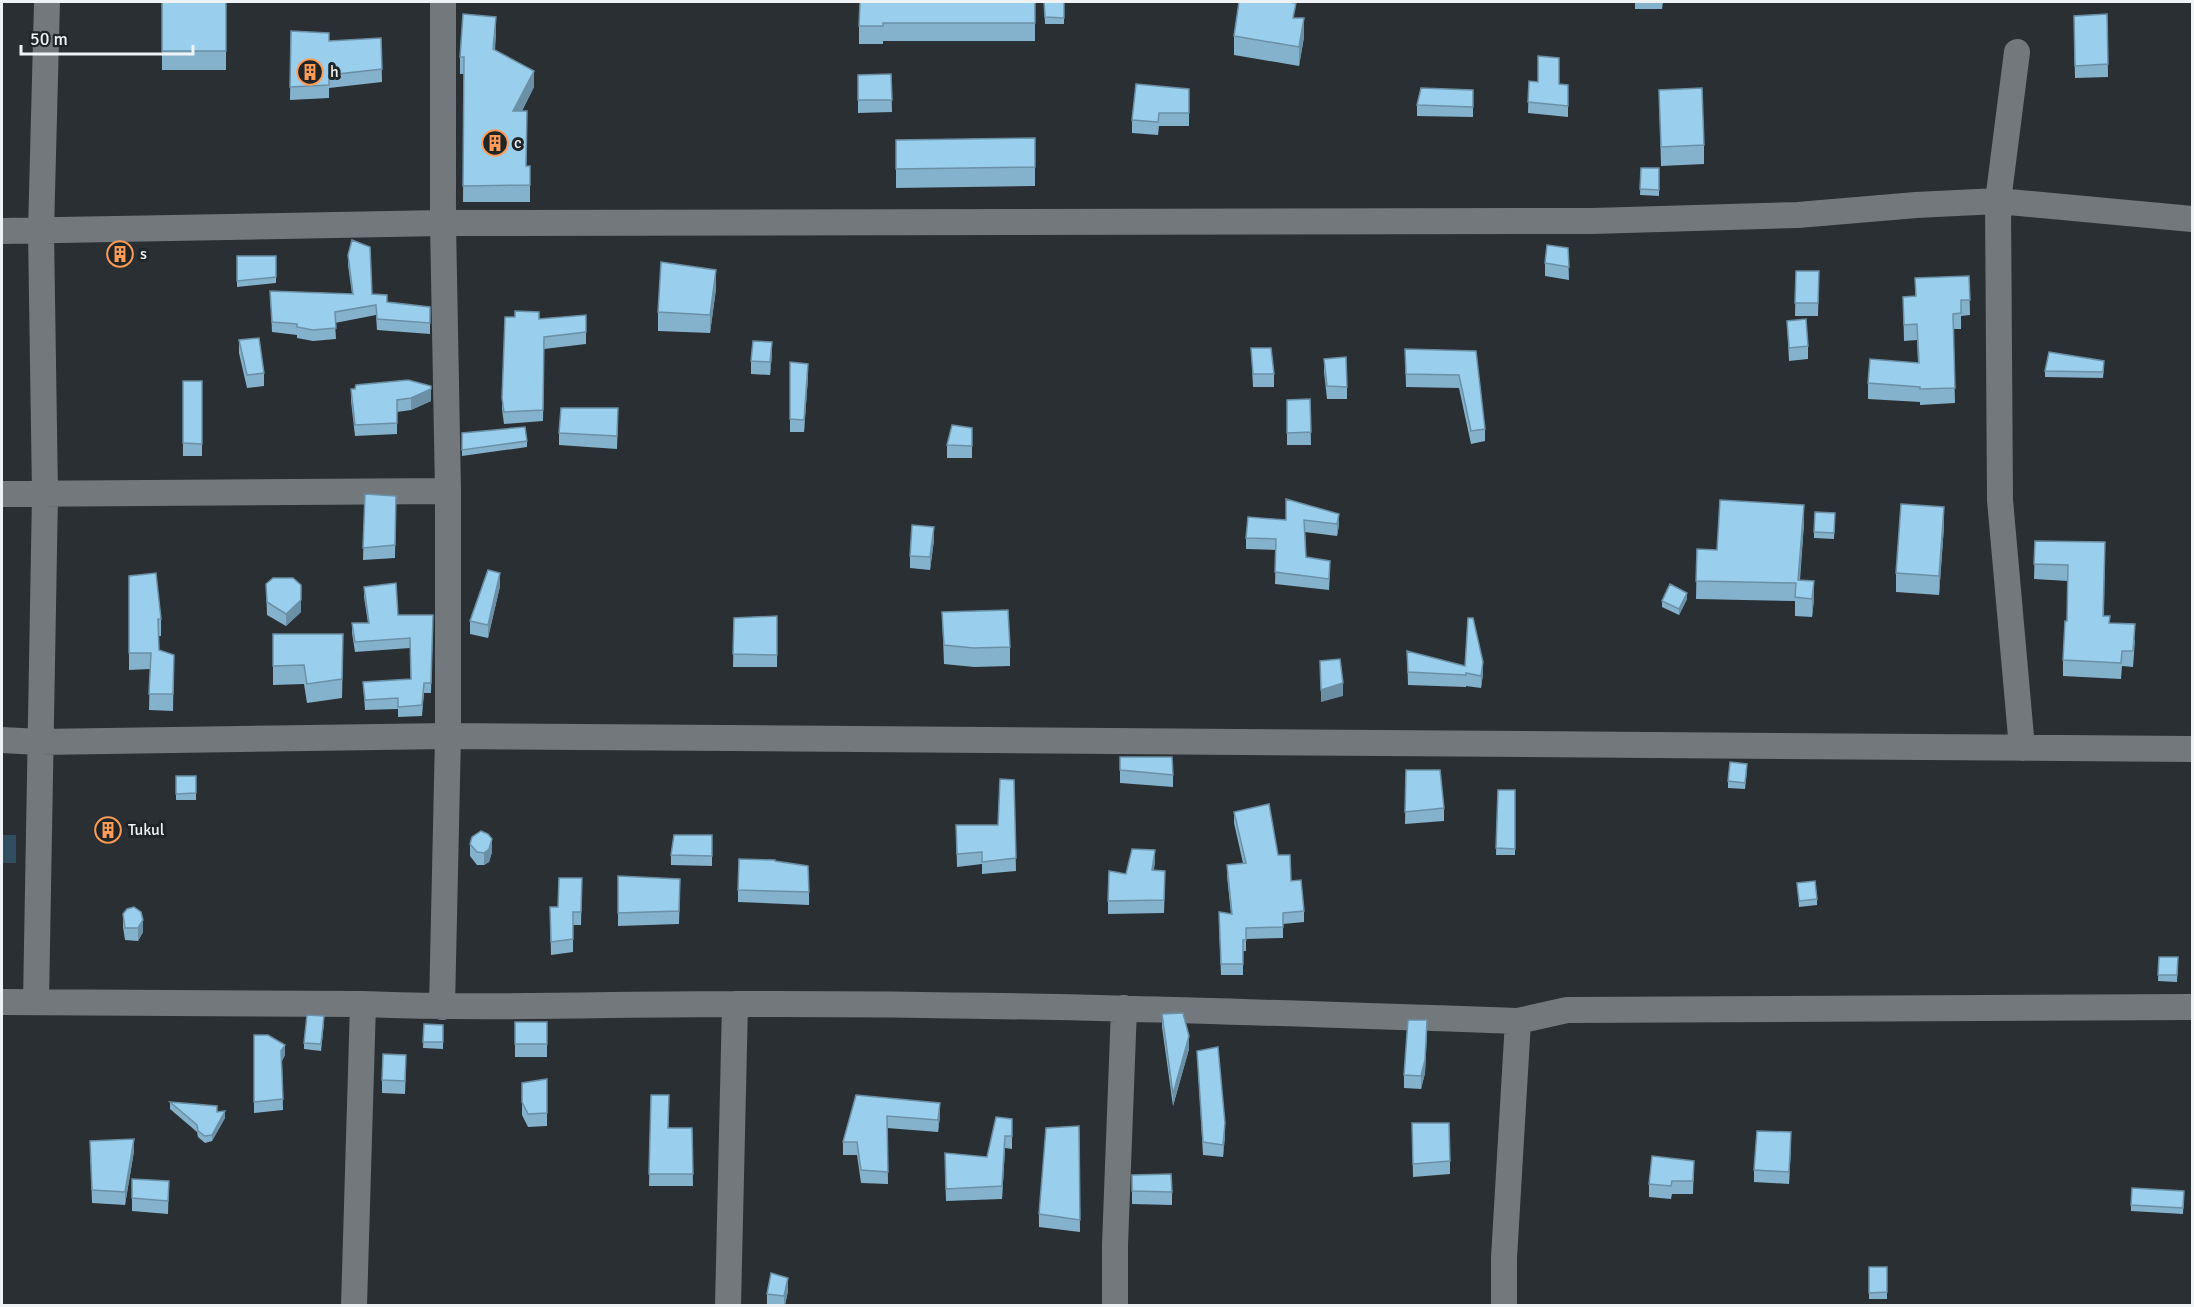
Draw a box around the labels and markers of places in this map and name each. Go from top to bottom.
building icon: h [295,57,325,87]
place label: h [330,62,339,82]
building icon: c [480,128,510,158]
place label: c [514,133,522,153]
building icon: s [105,239,135,269]
place label: s [140,244,147,264]
building icon: Tukul [93,815,123,845]
place label: Tukul [128,820,165,840]

